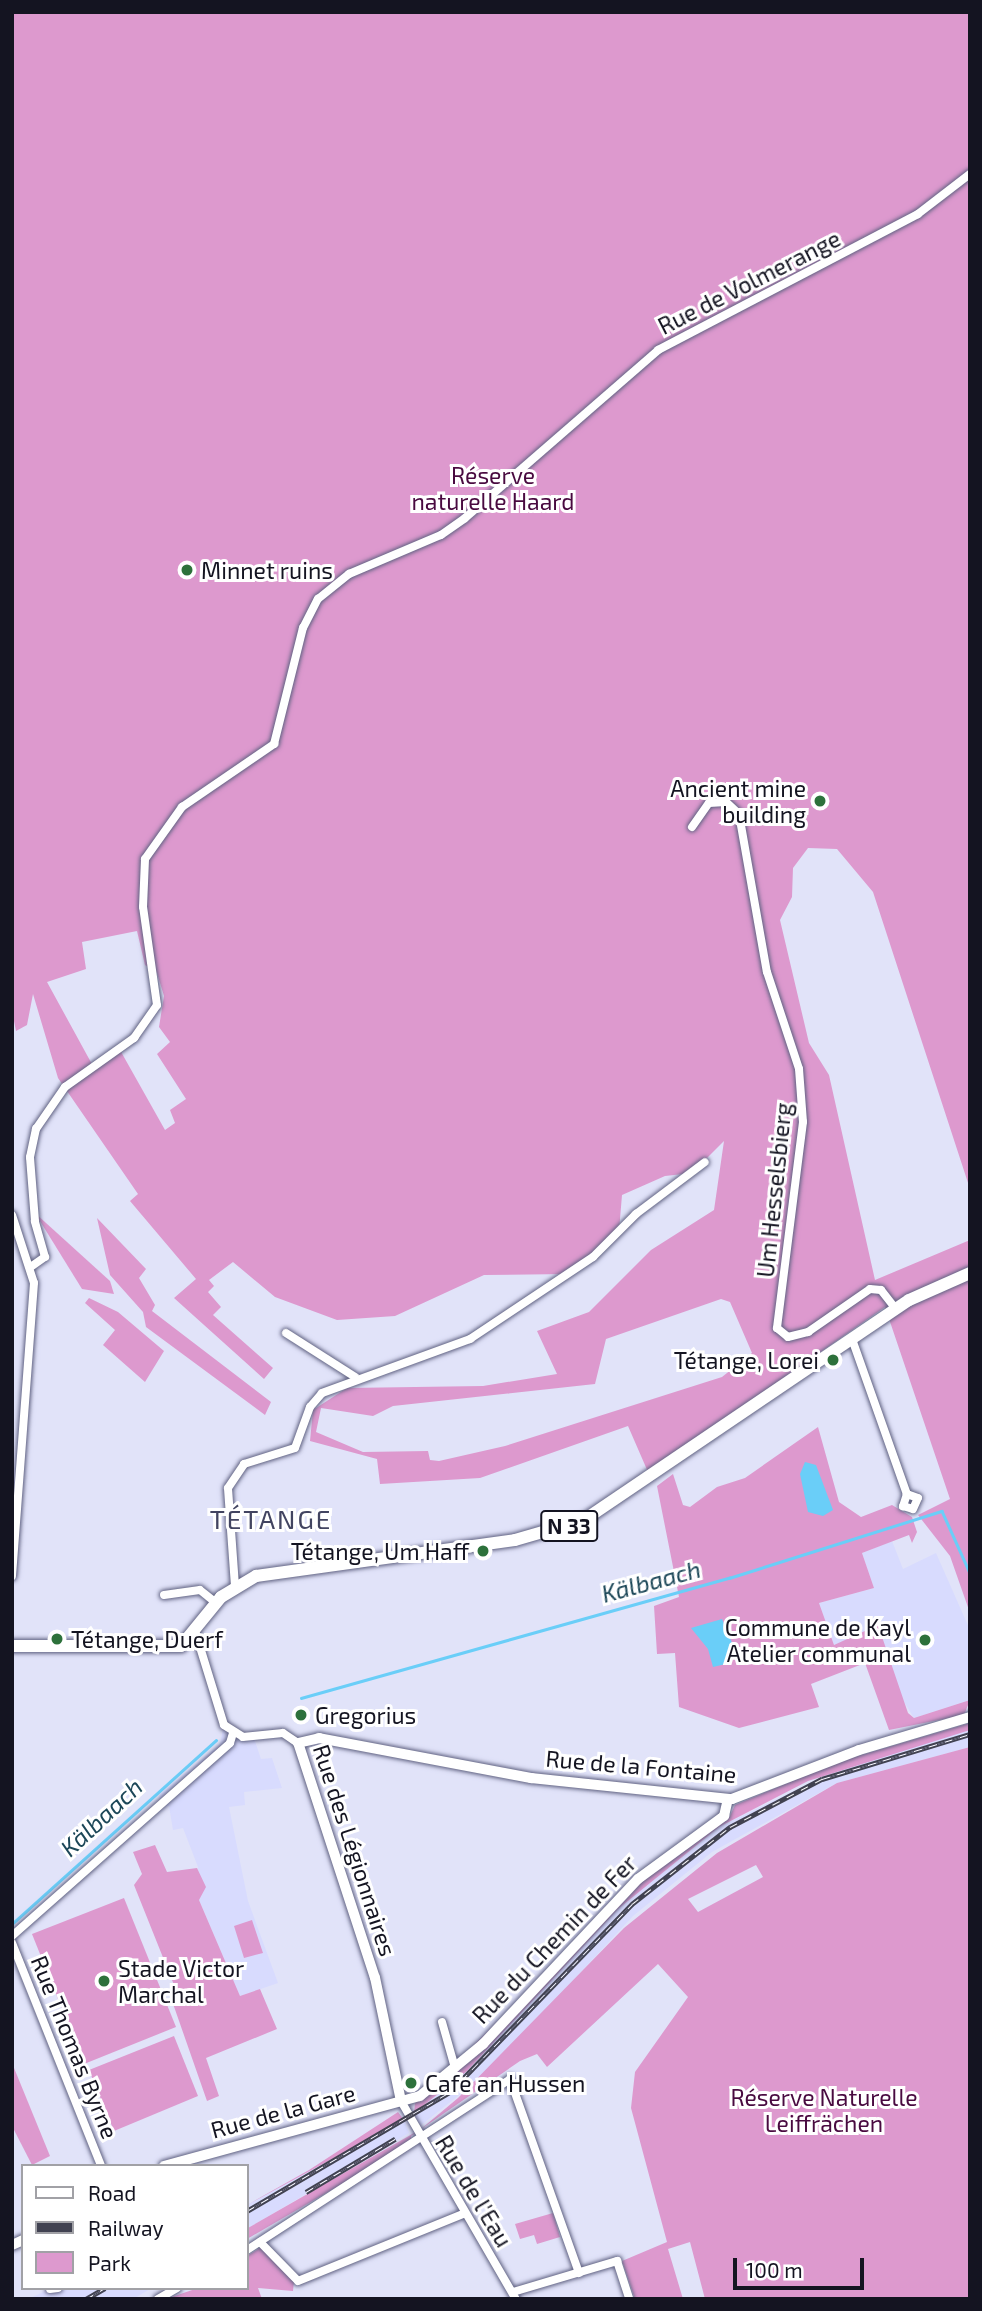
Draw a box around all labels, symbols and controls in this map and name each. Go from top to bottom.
street label: Rue de Volmerange [653,224,845,340]
park label: Réserve naturelle Haard [411,461,575,515]
place label: Minnet ruins [201,556,333,584]
marker: Minnet ruins [179,562,195,578]
place label: Ancient mine building [670,774,806,828]
marker: Ancient mine building [812,793,828,809]
street label: Um Hesselsbierg [751,1101,797,1279]
place label: Tétange, Lorei [674,1346,819,1374]
marker: Tétange, Lorei [825,1352,841,1368]
district label: TÉTANGE [211,1503,331,1535]
road number: N 33 [539,1508,599,1544]
place label: Tétange, Um Haff [291,1537,469,1565]
marker: Tétange, Um Haff [475,1543,491,1559]
water label: Kälbaach [598,1554,704,1608]
place label: Commune de Kayl Atelier communal [725,1613,911,1667]
place label: Tétange, Duerf [71,1625,223,1653]
marker: Tétange, Duerf [49,1631,65,1647]
marker: Commune de Kayl Atelier communal [917,1632,933,1648]
place label: Gregorius [315,1701,416,1729]
marker: Gregorius [293,1707,309,1723]
street label: Rue des Légionnaires [308,1741,402,1959]
street label: Rue de la Fontaine [545,1744,737,1788]
water label: Kälbaach [54,1772,148,1862]
street label: Rue du Chemin de Fer [466,1849,642,2029]
street label: Rue Thomas Byrne [26,1951,124,2143]
place label: Stade Victor Marchal [118,1954,245,2008]
marker: Stade Victor Marchal [96,1973,112,1989]
place label: Cafe an Hussen [425,2069,585,2097]
marker: Cafe an Hussen [403,2075,419,2091]
street label: Rue de la Gare [208,2078,358,2144]
park label: Réserve Naturelle Leiffrächen [730,2083,918,2137]
street label: Rue de l'Eau [430,2130,518,2252]
legend [21,2164,248,2290]
text: Road [88,2180,136,2205]
text: Railway [88,2215,164,2240]
scale bar [737,2244,868,2288]
text: Park [88,2250,131,2275]
text: 100 m [746,2257,803,2282]

